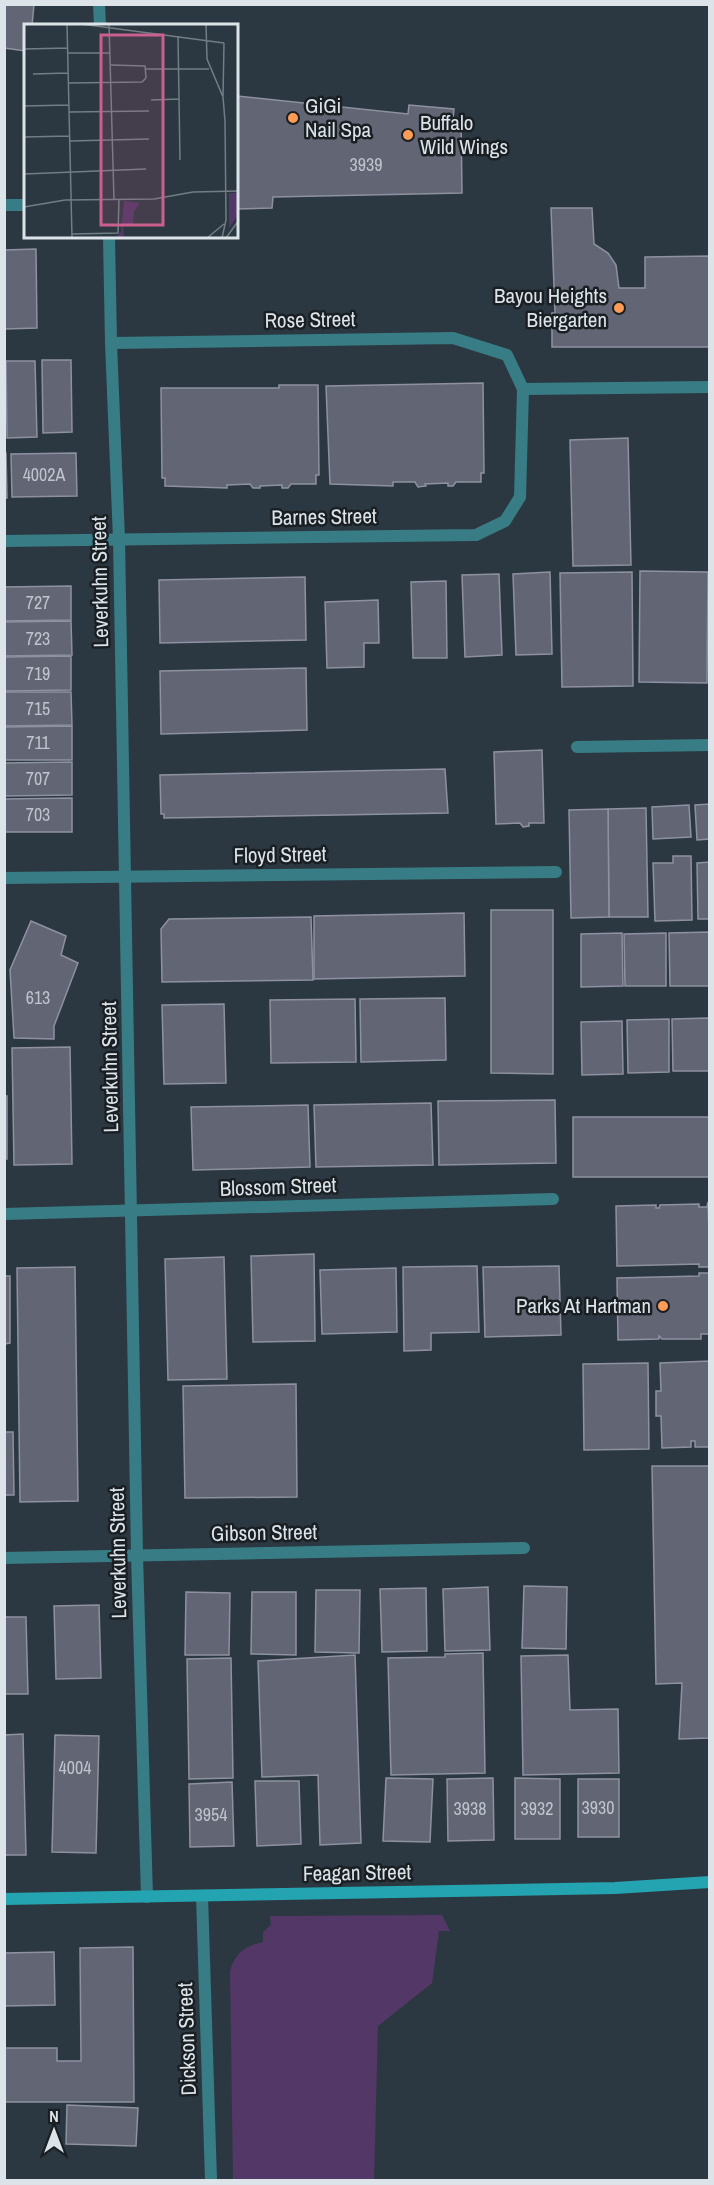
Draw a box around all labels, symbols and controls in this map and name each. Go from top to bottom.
inset map [24,24,238,238]
place label: GiGi Nail Spa [305,91,371,144]
place label: Buffalo Wild Wings [420,108,508,161]
marker: GiGi Nail Spa [286,111,300,125]
marker: Buffalo Wild Wings [401,128,415,142]
house number: 3939 [350,152,382,177]
place label: Bayou Heights Biergarten [494,281,607,334]
marker: Bayou Heights Biergarten [612,301,626,315]
street label: Rose Street [264,304,356,335]
house number: 4002A [23,462,65,487]
street label: Barnes Street [271,501,377,532]
street label: Leverkuhn Street [84,516,115,648]
house number: 727 [26,590,50,615]
house number: 723 [26,626,50,651]
house number: 719 [26,661,50,686]
house number: 715 [26,696,50,721]
house number: 711 [26,730,51,755]
house number: 707 [26,766,50,791]
house number: 703 [26,802,50,827]
street label: Floyd Street [233,839,327,870]
house number: 613 [26,985,50,1010]
street label: Leverkuhn Street [94,1001,125,1133]
street label: Blossom Street [219,1170,337,1203]
place label: Parks At Hartman [516,1291,651,1320]
marker: Parks At Hartman [656,1299,670,1313]
street label: Leverkuhn Street [102,1487,133,1619]
street label: Gibson Street [211,1517,318,1548]
house number: 4004 [59,1755,91,1780]
house number: 3930 [582,1795,614,1820]
house number: 3938 [454,1796,486,1821]
house number: 3932 [521,1796,553,1821]
house number: 3954 [195,1802,227,1827]
street label: Feagan Street [303,1857,412,1888]
street label: Dickson Street [170,1982,203,2096]
north arrow [24,2101,84,2161]
text: N [49,2105,59,2127]

